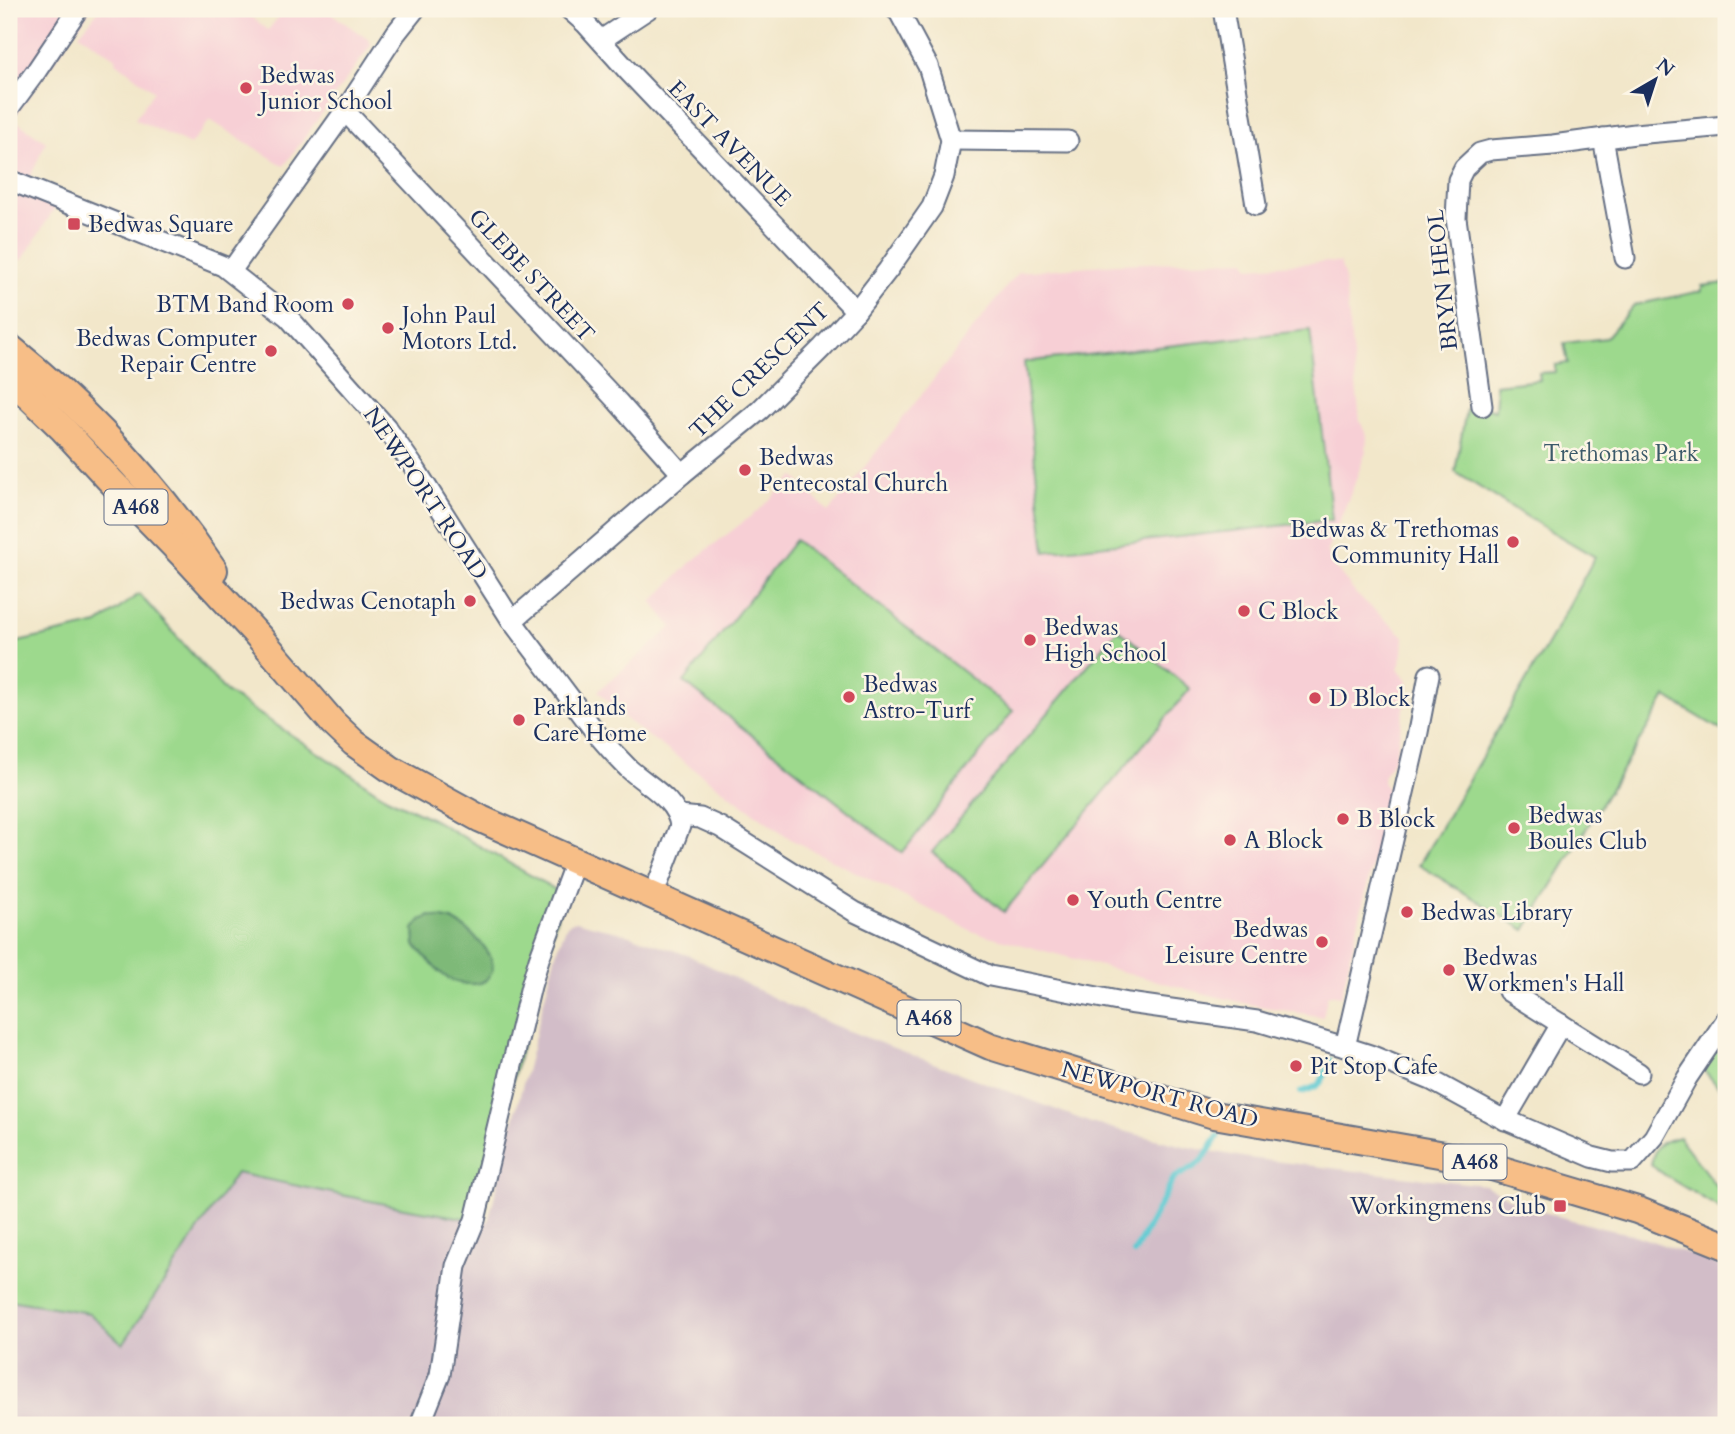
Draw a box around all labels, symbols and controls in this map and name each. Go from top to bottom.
north arrow [1620,46,1690,116]
text: N [1650,52,1680,83]
place label: Bedwas Junior School [257,60,392,117]
street label: EAST AVENUE [661,73,798,214]
marker: Bedwas Junior School [238,80,254,96]
street label: GLEBE STREET [462,202,602,349]
street label: BRYN HEOL [1420,208,1465,352]
place label: Bedwas Square [88,209,234,240]
marker: Bedwas Square [66,216,82,232]
place label: BTM Band Room [156,289,335,320]
street label: THE CRESCENT [682,295,836,445]
marker: BTM Band Room [340,296,356,312]
place label: John Paul Motors Ltd. [399,300,517,357]
marker: John Paul Motors Ltd. [380,320,396,336]
place label: Bedwas Computer Repair Centre [76,323,258,380]
marker: Bedwas Computer Repair Centre [263,343,279,359]
street label: NEWPORT ROAD [356,401,495,586]
park label: Trethomas Park [1543,438,1699,469]
place label: Bedwas Pentecostal Church [759,442,948,499]
marker: Bedwas Pentecostal Church [737,462,753,478]
road number: A468 [104,490,168,524]
place label: Bedwas & Trethomas Community Hall [1290,514,1499,571]
marker: Bedwas & Trethomas Community Hall [1505,534,1521,550]
place label: Bedwas Cenotaph [280,586,456,617]
marker: Bedwas Cenotaph [462,593,478,609]
place label: C Block [1258,596,1339,627]
marker: C Block [1236,603,1252,619]
place label: Bedwas High School [1044,612,1167,669]
marker: Bedwas High School [1022,632,1038,648]
place label: Bedwas Astro-Turf [863,669,974,726]
place label: D Block [1329,683,1411,714]
marker: Bedwas Astro-Turf [841,689,857,705]
marker: D Block [1307,690,1323,706]
place label: Parklands Care Home [533,692,647,749]
marker: Parklands Care Home [511,712,527,728]
place label: Bedwas Boules Club [1528,800,1647,857]
place label: B Block [1357,804,1436,835]
marker: B Block [1335,811,1351,827]
marker: Bedwas Boules Club [1506,820,1522,836]
place label: A Block [1244,825,1324,856]
marker: A Block [1222,832,1238,848]
place label: Youth Centre [1087,885,1222,916]
marker: Youth Centre [1065,892,1081,908]
place label: Bedwas Library [1421,897,1573,928]
marker: Bedwas Library [1399,904,1415,920]
place label: Bedwas Leisure Centre [1165,914,1308,971]
marker: Bedwas Leisure Centre [1314,934,1330,950]
place label: Bedwas Workmen's Hall [1462,942,1625,999]
marker: Bedwas Workmen's Hall [1441,962,1457,978]
road number: A468 [898,1000,960,1036]
place label: Pit Stop Cafe [1310,1051,1438,1082]
street label: NEWPORT ROAD [1058,1053,1262,1136]
marker: Pit Stop Cafe [1288,1058,1304,1074]
road number: A468 [1444,1144,1506,1180]
place label: Workingmens Club [1349,1191,1546,1222]
marker: Workingmens Club [1552,1198,1568,1214]

